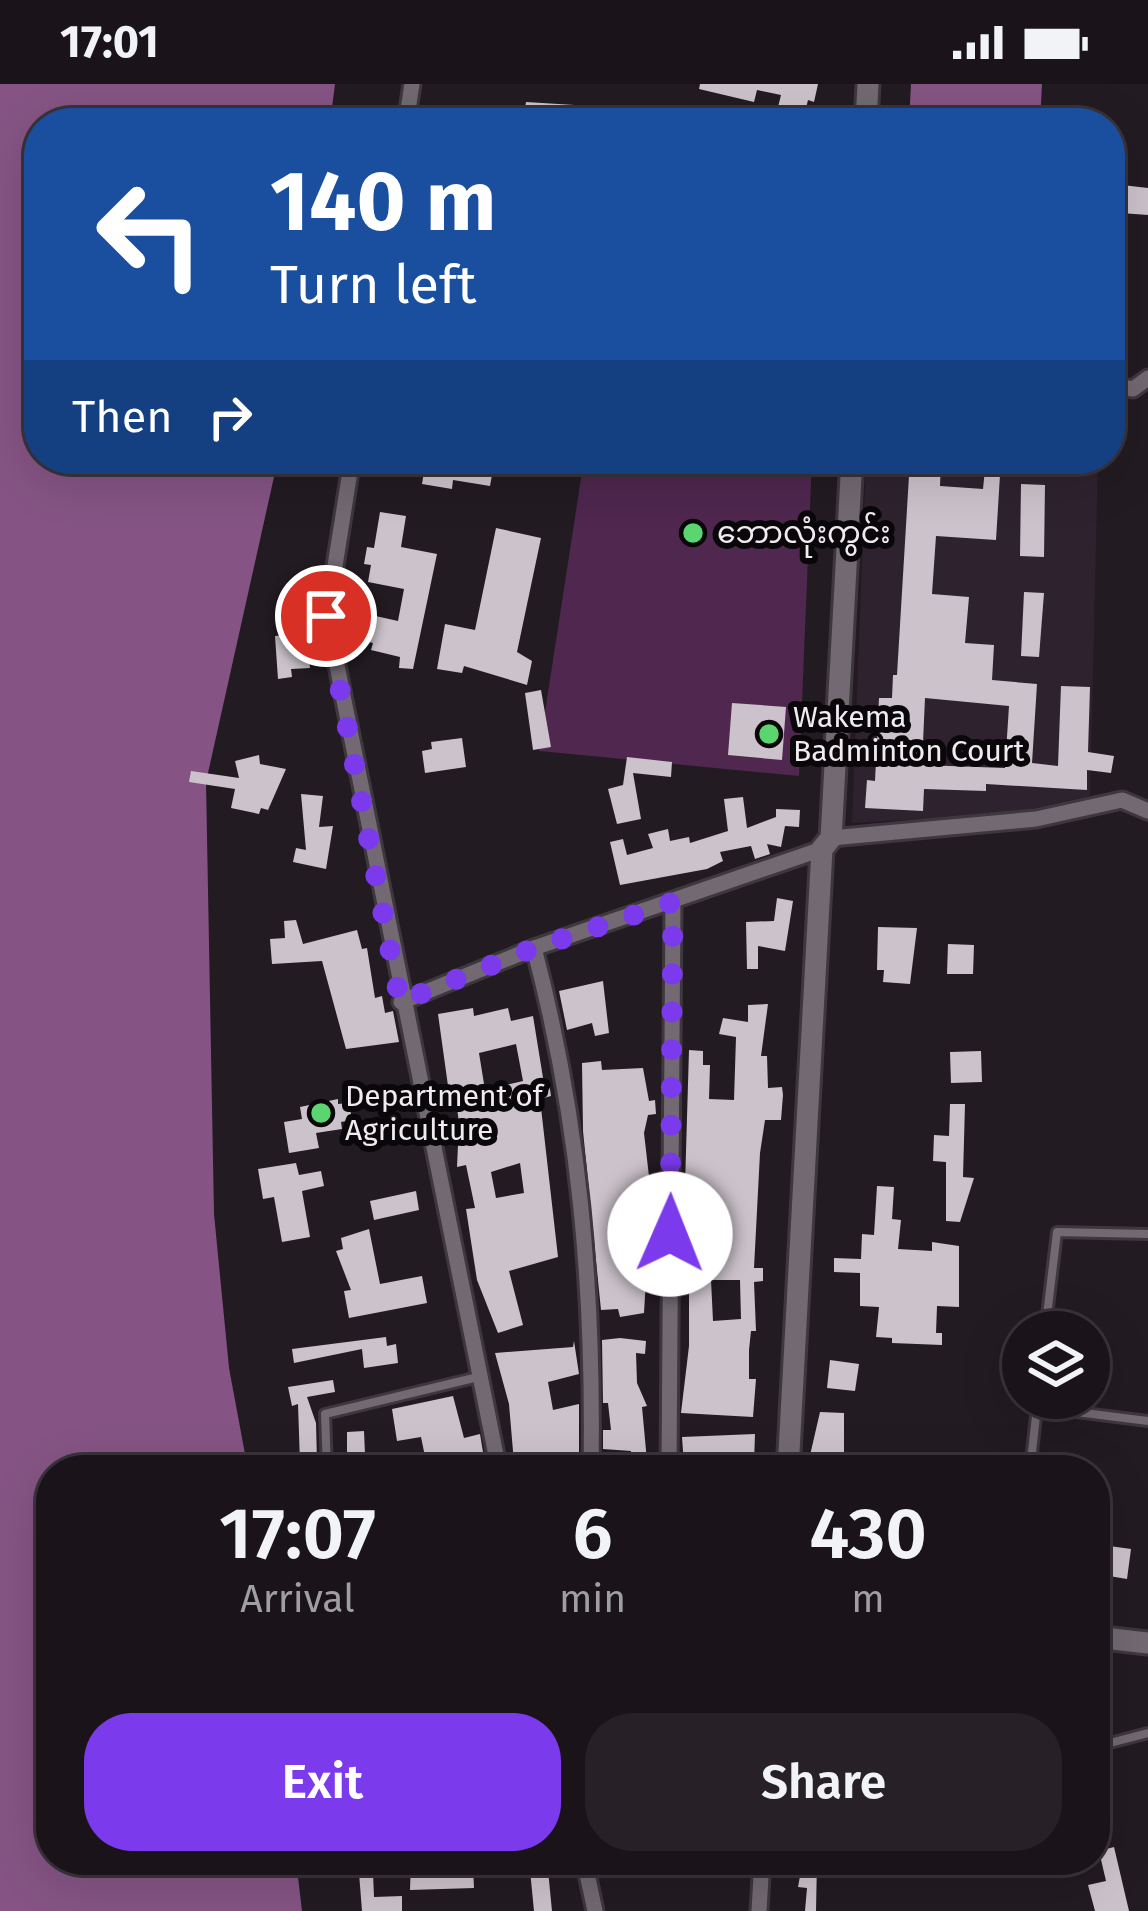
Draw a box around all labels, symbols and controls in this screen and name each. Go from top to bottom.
text: 17:01 [60,15,159,69]
text: 140 m [270,151,496,252]
icon: left [72,156,228,312]
text: Turn left [270,253,477,317]
icon: right [197,384,263,450]
text: Then [72,390,173,444]
place label: ဘောလုံးကွင်း [717,511,891,558]
marker: ဘောလုံးကွင်း [680,520,706,546]
pin [275,565,377,667]
icon: arrive [293,583,359,649]
place label: Wakema Badminton Court [793,699,1024,769]
marker: Wakema Badminton Court [756,721,782,747]
place label: Department of Agriculture [345,1078,545,1148]
marker: Department of Agriculture [308,1100,334,1126]
position arrow [607,1171,733,1297]
map controls [1002,1311,1110,1419]
button: layers [1002,1311,1110,1419]
text: 17:07 [219,1491,376,1577]
text: 6 [573,1491,613,1577]
text: 430 [809,1491,927,1577]
text: Arrival [240,1576,355,1622]
text: min [559,1576,626,1622]
text: m [851,1576,885,1622]
button: Exit [84,1713,561,1851]
button: Share [585,1713,1062,1851]

